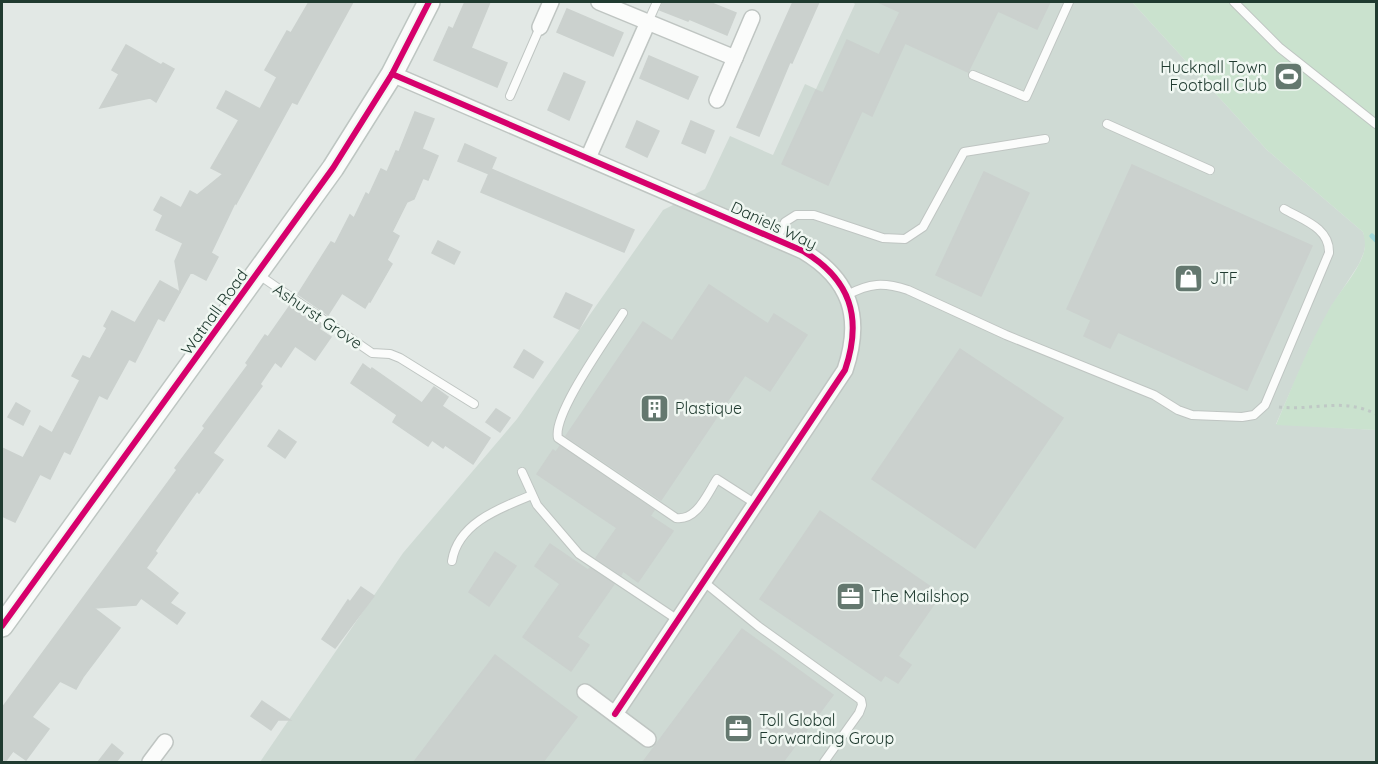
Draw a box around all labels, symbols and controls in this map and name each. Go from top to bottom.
place label: Hucknall Town Football Club [1160,57,1267,95]
sports icon: Hucknall Town Football Club [1272,60,1304,92]
street label: Daniels Way [728,196,820,254]
shop icon: JTF [1173,262,1205,294]
street label: Watnall Road [176,265,252,359]
place label: JTF [1210,268,1238,288]
street label: Ashurst Grove [270,279,366,353]
building icon: Plastique [638,392,670,424]
place label: Plastique [675,398,742,418]
office icon: The Mailshop [834,580,866,612]
place label: The Mailshop [871,586,969,606]
place label: Toll Global Forwarding Group [759,710,894,748]
office icon: Toll Global Forwarding Group [722,713,754,745]

